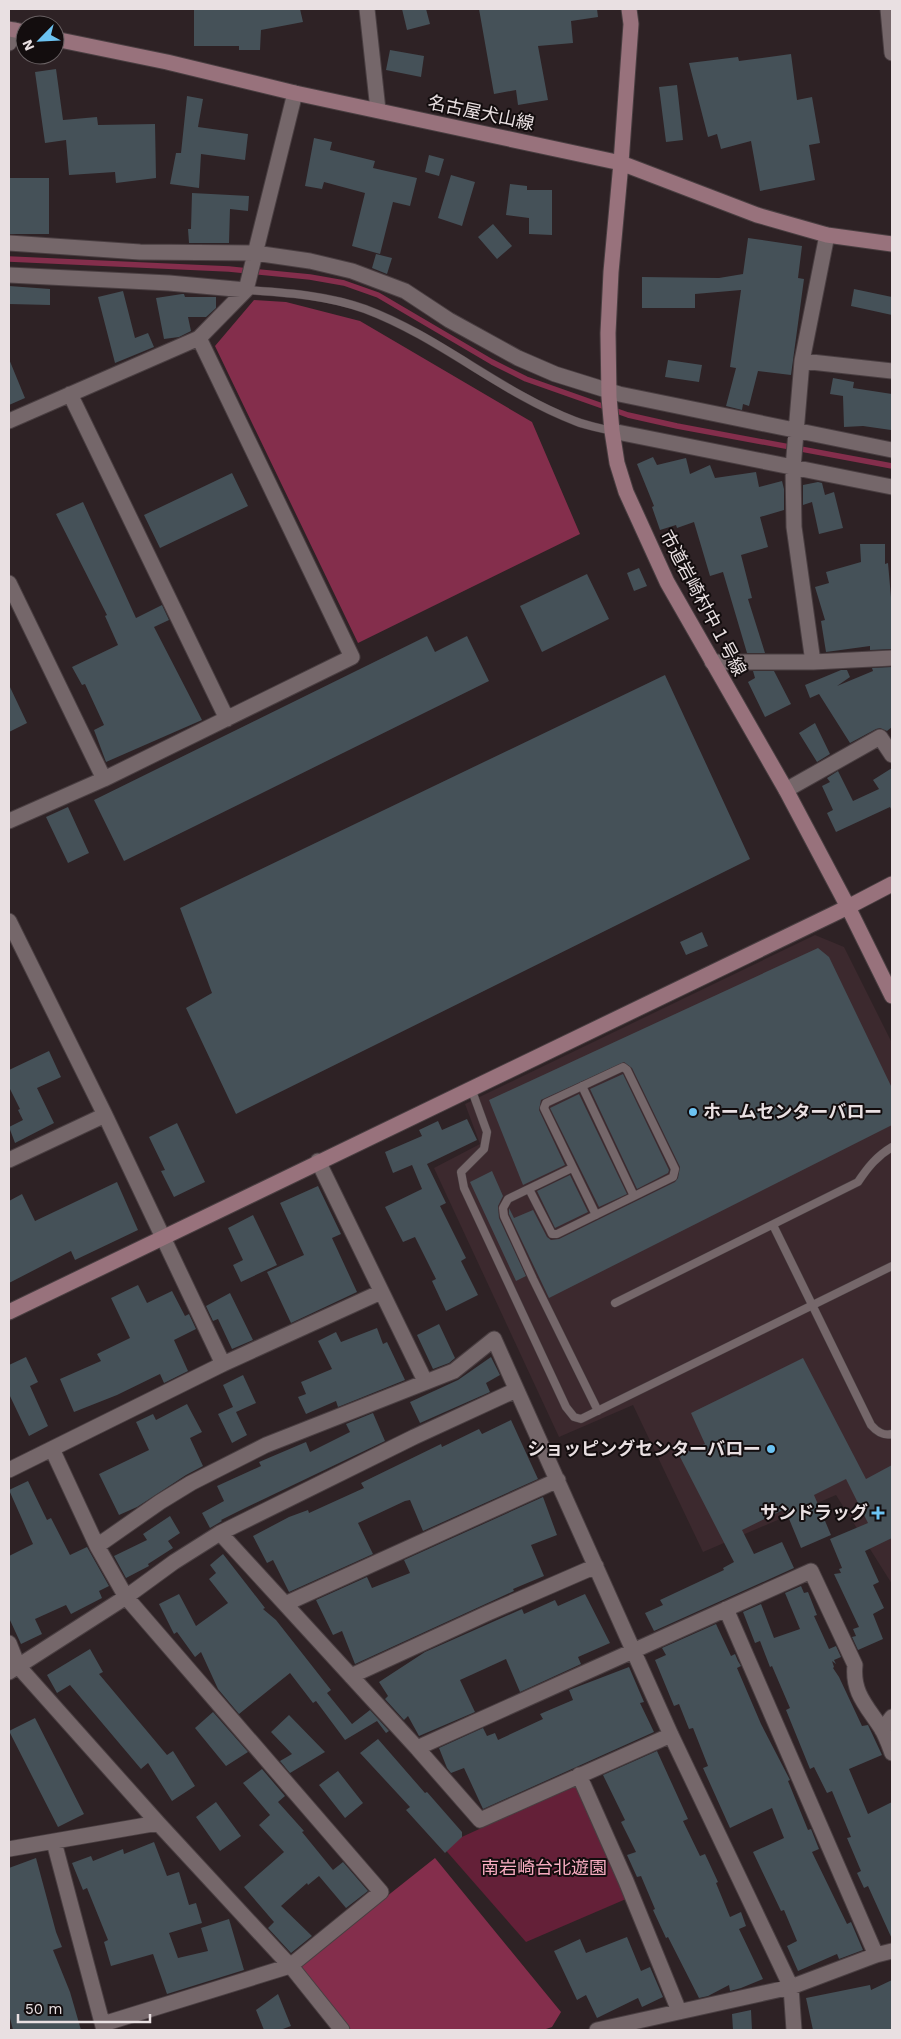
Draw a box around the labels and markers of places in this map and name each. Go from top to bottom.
place label: ホームセンターバロー [703,1101,882,1122]
marker: ホームセンターバロー [687,1106,699,1118]
place label: ショッピングセンターバロー [527,1438,761,1459]
marker: ショッピングセンターバロー [765,1443,777,1455]
place label: サンドラッグ [760,1502,868,1523]
marker: サンドラッグ [872,1507,884,1519]

